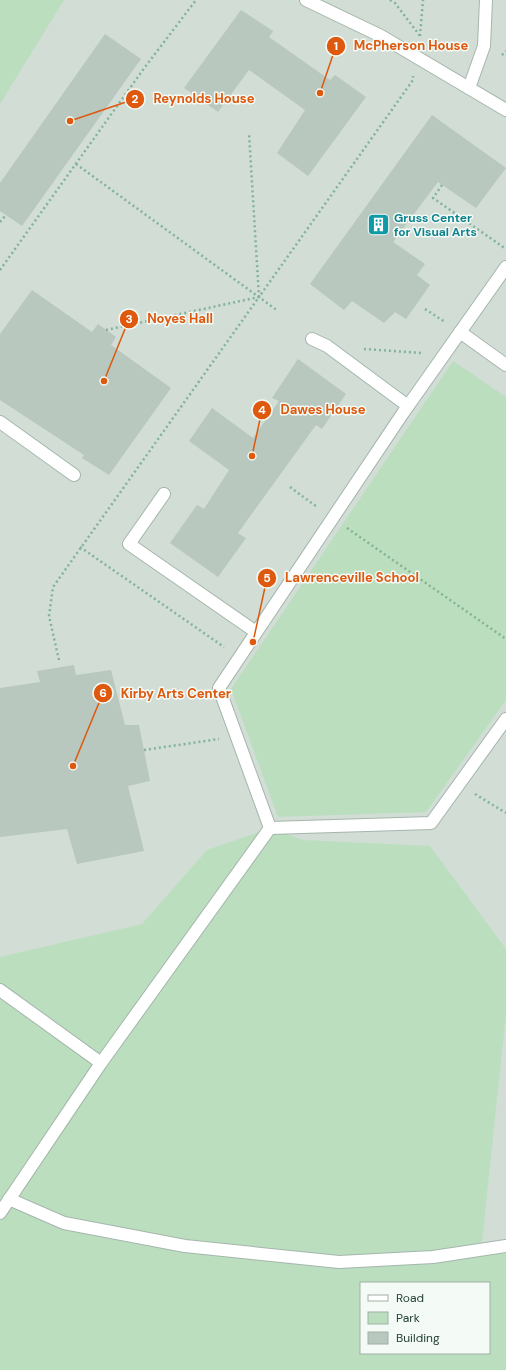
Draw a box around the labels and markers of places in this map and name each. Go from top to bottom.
callout: McPherson House [326,33,476,58]
callout: Reynolds House [125,86,262,111]
place label: Gruss Center for Visual Arts [394,210,477,240]
building icon: Gruss Center for Visual Arts [366,212,392,238]
callout: Noyes Hall [119,306,221,331]
callout: Dawes House [252,397,373,422]
callout: Lawrenceville School [257,565,427,590]
callout: Kirby Arts Center [93,681,239,706]

